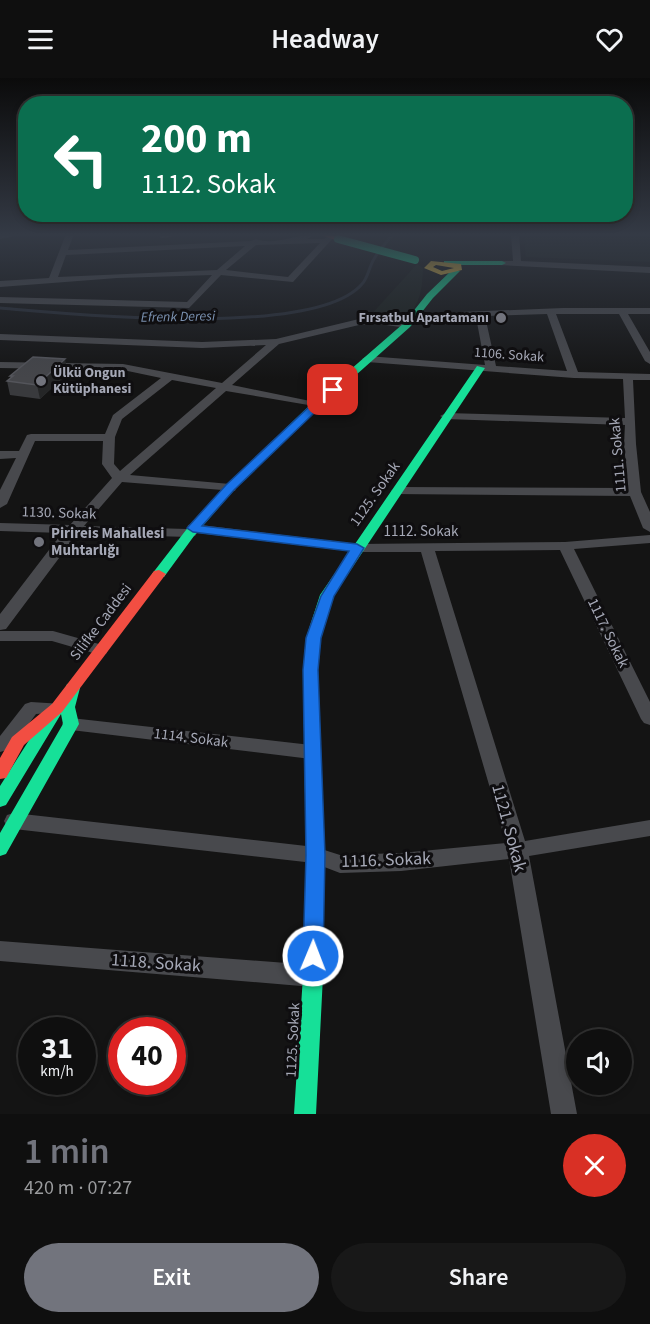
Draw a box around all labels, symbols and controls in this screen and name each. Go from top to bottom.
text: Headway [271,20,379,59]
icon: menu [24,23,57,56]
icon: heart [593,23,626,56]
text: 200 m [141,109,252,169]
icon: left [42,120,120,198]
text: 1112. Sokak [141,165,276,204]
water label: Efrenk Deresi [141,306,216,328]
place label: Fırsatbul Apartamanı [359,308,489,328]
marker: Fırsatbul Apartamanı [494,311,508,325]
street label: 1106. Sokak [473,343,545,367]
place label: Ülkü Ongun Kütüphanesi [53,363,132,399]
pin [307,364,358,415]
icon: arrive [316,373,349,406]
marker: Ülkü Ongun Kütüphanesi [34,374,48,388]
street label: 1111. Sokak [604,416,632,493]
street label: 1125. Sokak [345,457,405,531]
street label: 1130. Sokak [21,501,97,525]
street label: 1112. Sokak [384,521,459,542]
place label: Pirireis Mahallesi Muhtarlığı [51,523,165,561]
marker: Pirireis Mahallesi Muhtarlığı [32,535,46,549]
street label: Silifke Caddesi [65,579,137,665]
street label: 1117. Sokak [582,595,634,672]
street label: 1114. Sokak [153,723,230,753]
street label: 1121. Sokak [485,781,533,875]
street label: 1116. Sokak [341,846,431,874]
position arrow [281,924,345,988]
street label: 1118. Sokak [110,947,202,979]
street label: 1125. Sokak [281,1001,305,1078]
speed limit sign: 40 [108,1017,186,1095]
text: 31 [41,1027,73,1070]
map controls [566,1029,632,1095]
button: sound [566,1029,632,1095]
text: km/h [40,1061,74,1082]
text: 1 min [24,1126,110,1177]
button: close [563,1134,626,1197]
text: 420 m · 07:27 [24,1174,132,1202]
button: Exit [24,1243,319,1312]
button: Share [331,1243,626,1312]

